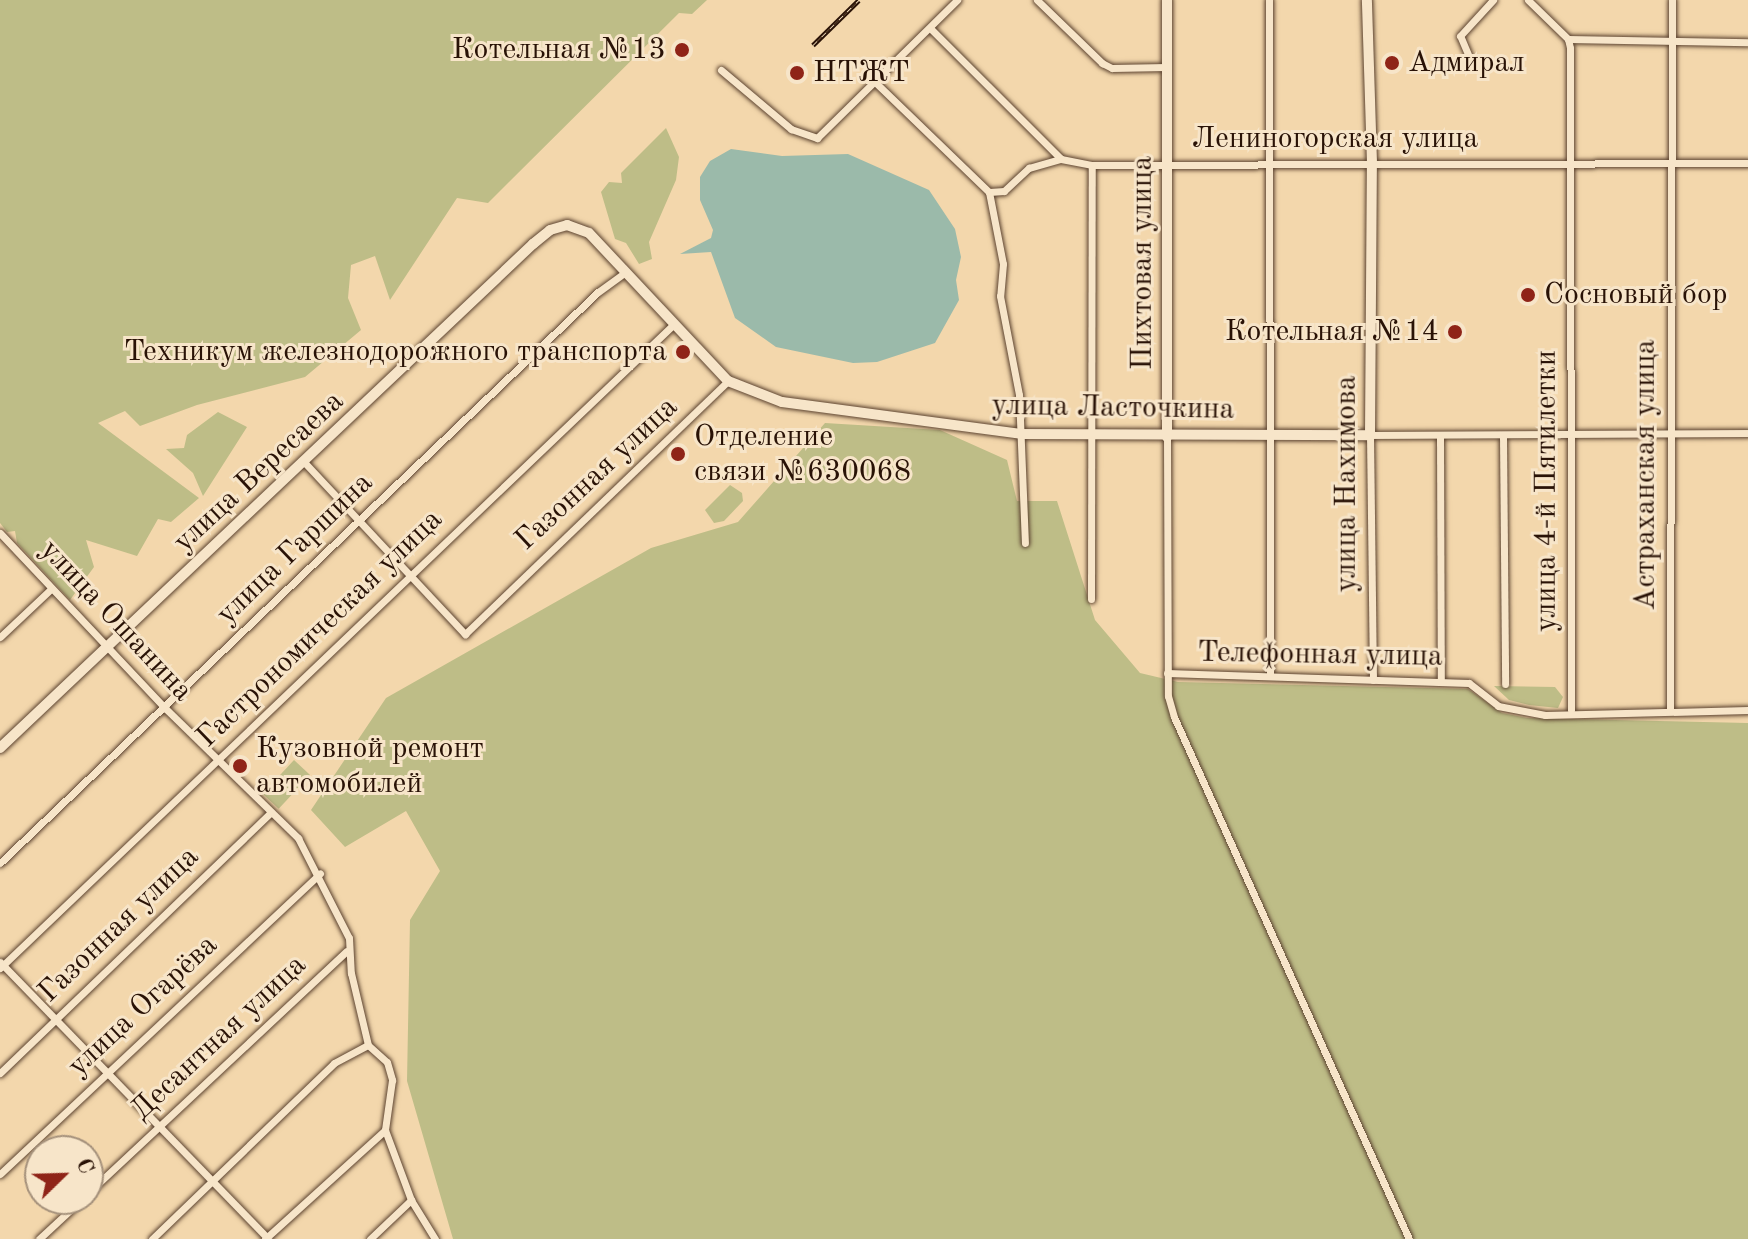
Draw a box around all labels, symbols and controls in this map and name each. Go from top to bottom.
place label: Котельная №13 [452,32,666,68]
marker: Котельная №13 [673,41,691,59]
place label: Адмирал [1408,45,1525,81]
marker: Адмирал [1383,54,1401,72]
place label: НТЖТ [813,55,910,91]
marker: НТЖТ [788,64,806,82]
street label: Лениногорская улица [1192,121,1478,157]
street label: Пихтовая улица [1125,156,1161,370]
place label: Сосновый бор [1544,277,1727,313]
marker: Сосновый бор [1519,286,1537,304]
place label: Котельная №14 [1225,314,1439,350]
marker: Котельная №14 [1446,323,1464,341]
place label: Техникум железнодорожного транспорта [124,334,667,370]
street label: Астраханская улица [1628,339,1664,611]
marker: Техникум железнодорожного транспорта [674,343,692,361]
street label: улица 4-й Пятилетки [1529,350,1565,632]
street label: улица Нахимова [1329,376,1365,592]
street label: улица Вересаева [166,384,352,560]
street label: улица Ласточкина [991,388,1235,428]
street label: Газонная улица [508,390,686,558]
place label: Отделение связи №630068 [694,419,911,490]
marker: Отделение связи №630068 [669,445,687,463]
street label: улица Гаршина [209,465,381,633]
street label: Гастрономическая улица [190,502,450,756]
street label: улица Ошанина [32,533,200,709]
street label: Телефонная улица [1197,635,1443,675]
place label: Кузовной ремонт автомобилей [256,731,484,802]
marker: Кузовной ремонт автомобилей [231,757,249,775]
street label: Газонная улица [31,839,207,1011]
street label: улица Огарёва [61,927,225,1085]
street label: Десантная улица [124,948,314,1128]
north arrow [24,1135,104,1215]
text: С [71,1155,97,1177]

